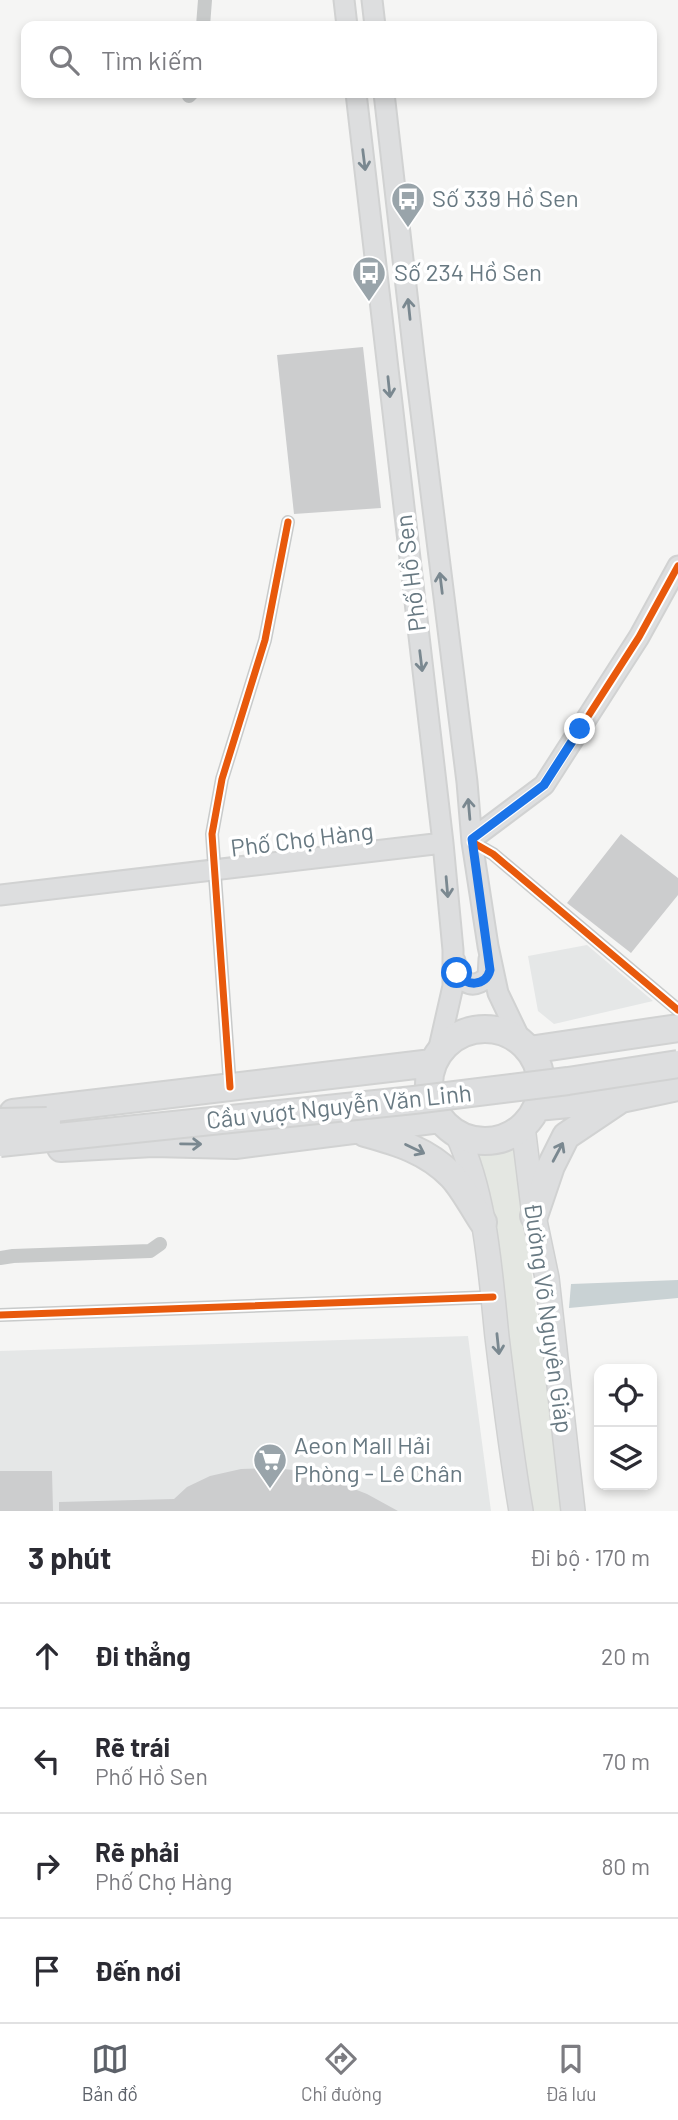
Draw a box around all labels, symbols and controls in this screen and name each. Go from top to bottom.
search box [21,21,657,98]
icon: search [45,41,83,79]
text: Tìm kiếm [101,44,203,75]
one-way arrow [358,149,371,171]
bus stop icon: Số 339 Hồ Sen [389,180,427,229]
place label: Số 339 Hồ Sen [432,183,579,212]
bus stop icon: Số 234 Hồ Sen [350,254,388,303]
place label: Số 234 Hồ Sen [394,257,542,286]
one-way arrow [402,298,415,320]
one-way arrow [383,375,396,397]
street label: Phố Hồ Sen [388,513,431,633]
one-way arrow [435,572,448,595]
one-way arrow [415,649,428,672]
route end [564,713,595,744]
one-way arrow [462,798,475,821]
street label: Phố Chợ Hàng [229,815,375,862]
one-way arrow [441,875,454,898]
route start [441,957,472,988]
street label: Cầu vượt Nguyễn Văn Linh [205,1077,473,1134]
one-way arrow [179,1137,202,1151]
one-way arrow [552,1142,565,1163]
one-way arrow [404,1143,425,1157]
street label: Đường Võ Nguyên Giáp [519,1201,580,1435]
one-way arrow [492,1332,505,1355]
map controls [594,1364,657,1490]
button: locate [594,1364,657,1427]
button: layers [594,1427,657,1490]
place label: Aeon Mall Hải Phòng - Lê Chân [294,1430,463,1487]
supermarket icon: Aeon Mall Hải Phòng - Lê Chân [251,1441,289,1490]
text: 3 phút [28,1539,111,1575]
text: Đi bộ · 170 m [530,1543,650,1571]
icon: ahead [28,1637,66,1675]
text: Đi thẳng [95,1640,191,1671]
text: 20 m [601,1642,650,1670]
text: Rẽ trái [95,1731,170,1762]
icon: left [28,1742,66,1780]
text: 70 m [603,1747,650,1775]
text: Phố Hồ Sen [95,1762,208,1790]
text: Rẽ phải [95,1836,179,1867]
icon: right [28,1847,66,1885]
text: 80 m [601,1852,650,1880]
text: Phố Chợ Hàng [95,1867,232,1895]
icon: arrive [28,1952,66,1990]
text: Đến nơi [95,1955,181,1986]
tab: Bản đồ [82,2040,138,2105]
tab: Chỉ đường [301,2040,382,2105]
tab: Đã lưu [545,2040,596,2105]

